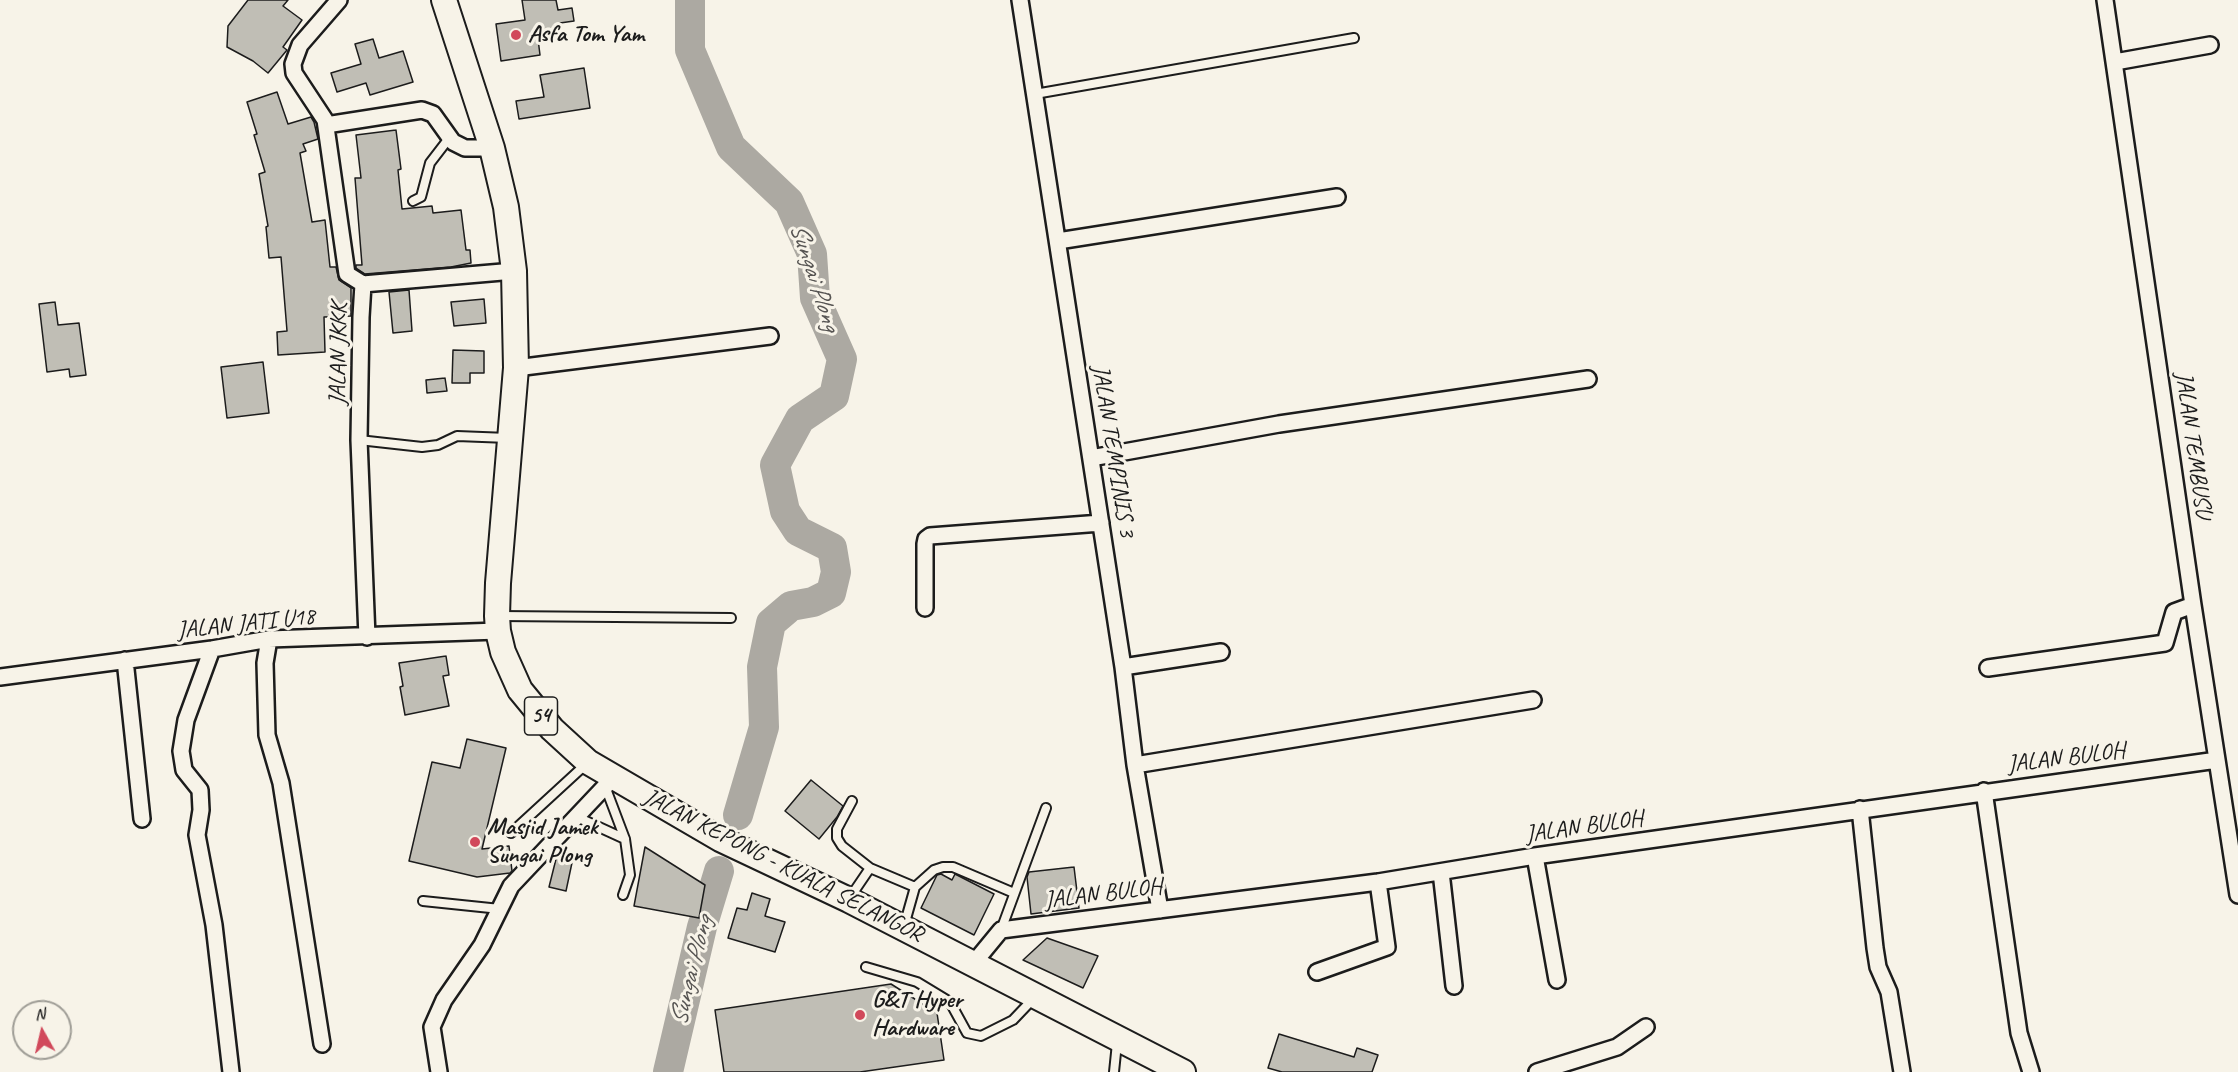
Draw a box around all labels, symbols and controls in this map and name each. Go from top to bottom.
place label: Asfa Tom Yam [528,21,644,49]
marker: Asfa Tom Yam [509,28,523,42]
water label: Sungai Plong [782,219,846,335]
street label: JALAN JKKK [324,302,354,406]
street label: JALAN TEMPINIS 3 [1085,363,1141,539]
street label: JALAN TEMBUSU [2168,370,2218,520]
street label: JALAN JATI U18 [176,602,316,646]
road number: 54 [524,697,558,735]
street label: JALAN BULOH [2006,737,2126,779]
street label: JALAN KEPONG - KUALA SELANGOR [638,783,928,949]
street label: JALAN BULOH [1524,805,1644,849]
place label: Masjid Jamek Sungai Plong [487,814,598,870]
marker: Masjid Jamek Sungai Plong [468,835,482,849]
street label: JALAN BULOH [1043,873,1163,915]
water label: Sungai Plong [663,913,721,1029]
place label: G&T Hyper Hardware [872,987,962,1043]
north arrow [12,1000,72,1060]
text: N [33,1004,46,1025]
marker: G&T Hyper Hardware [853,1008,867,1022]

